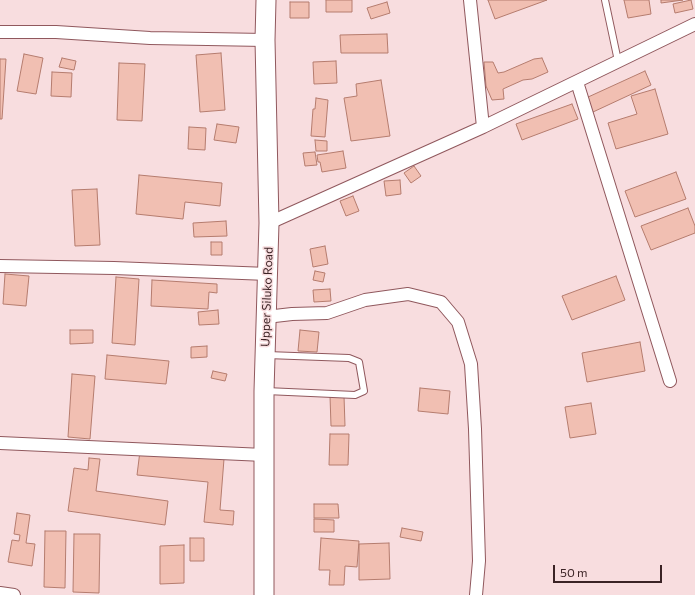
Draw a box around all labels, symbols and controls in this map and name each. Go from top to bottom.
street label: Upper Siluko Road [258,247,276,347]
scale bar [555,557,664,583]
text: 50 m [560,565,588,579]

